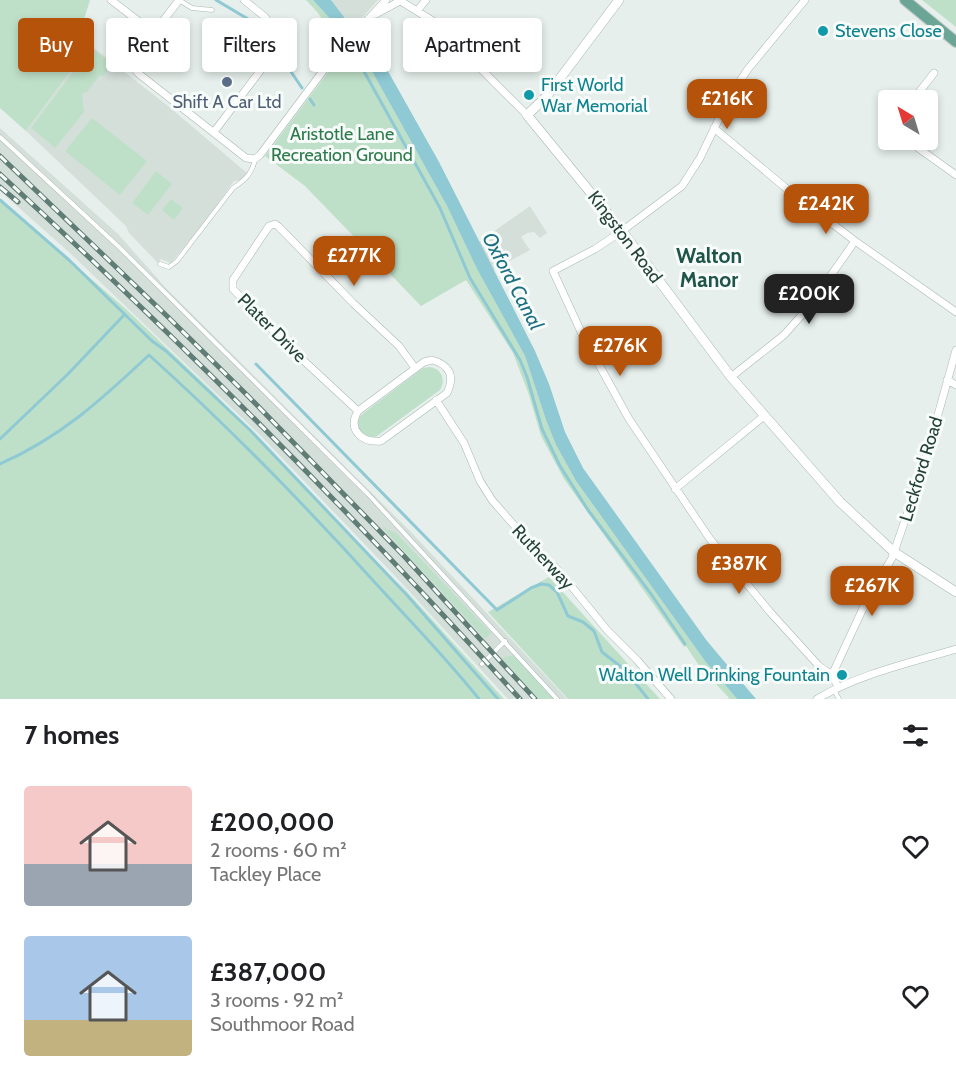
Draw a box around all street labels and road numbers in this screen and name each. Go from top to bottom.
street label: Kingston Road [583,186,667,288]
street label: Plater Drive [233,289,311,367]
street label: Leckford Road [895,414,947,524]
street label: Rutherway [507,520,579,594]

